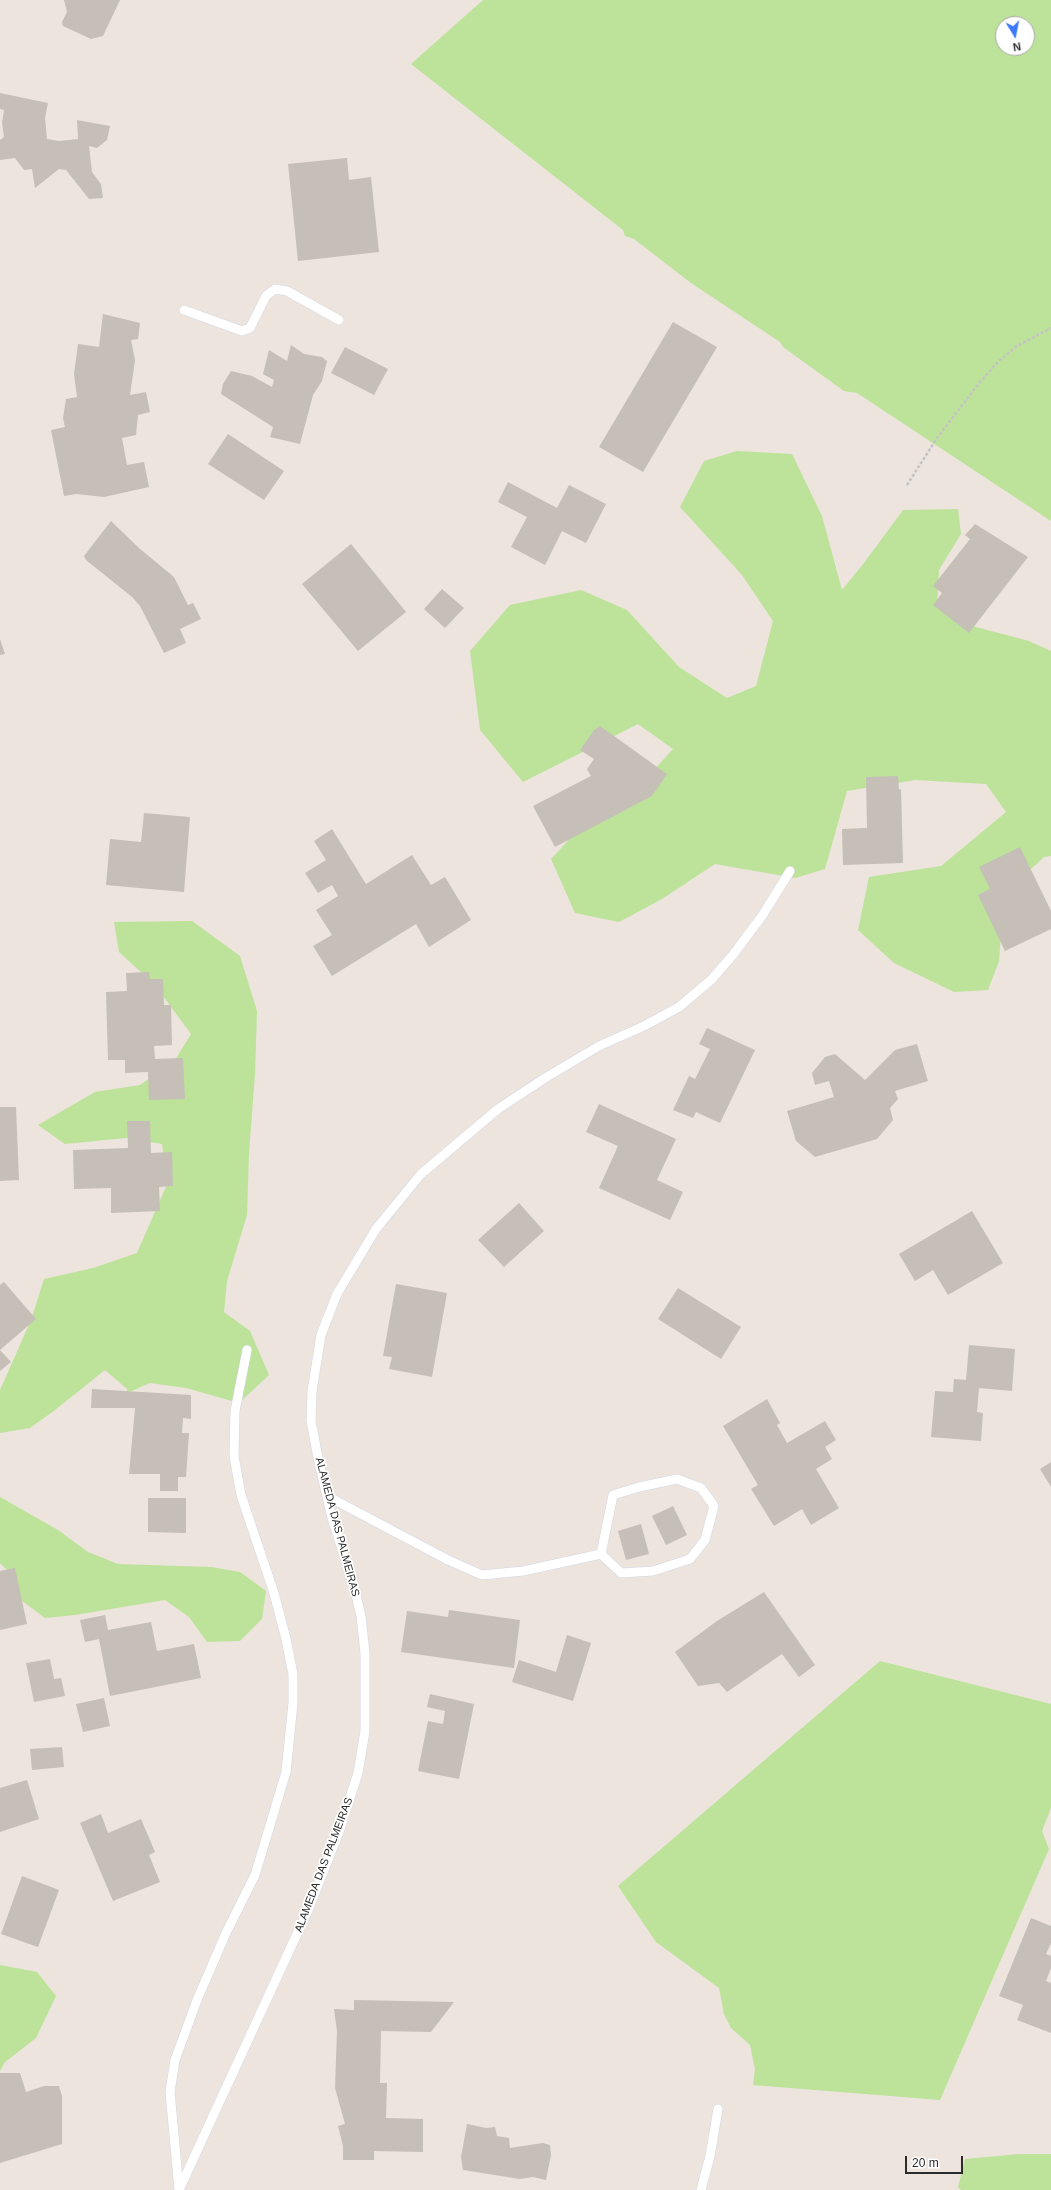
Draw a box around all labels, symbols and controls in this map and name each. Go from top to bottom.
north arrow [995,16,1035,56]
text: N [1012,40,1022,53]
street label: ALAMEDA DAS PALMEIRAS [312,1456,362,1598]
street label: ALAMEDA DAS PALMEIRAS [292,1796,356,1934]
scale bar [907,2148,965,2174]
text: 20 m [912,2156,939,2170]

